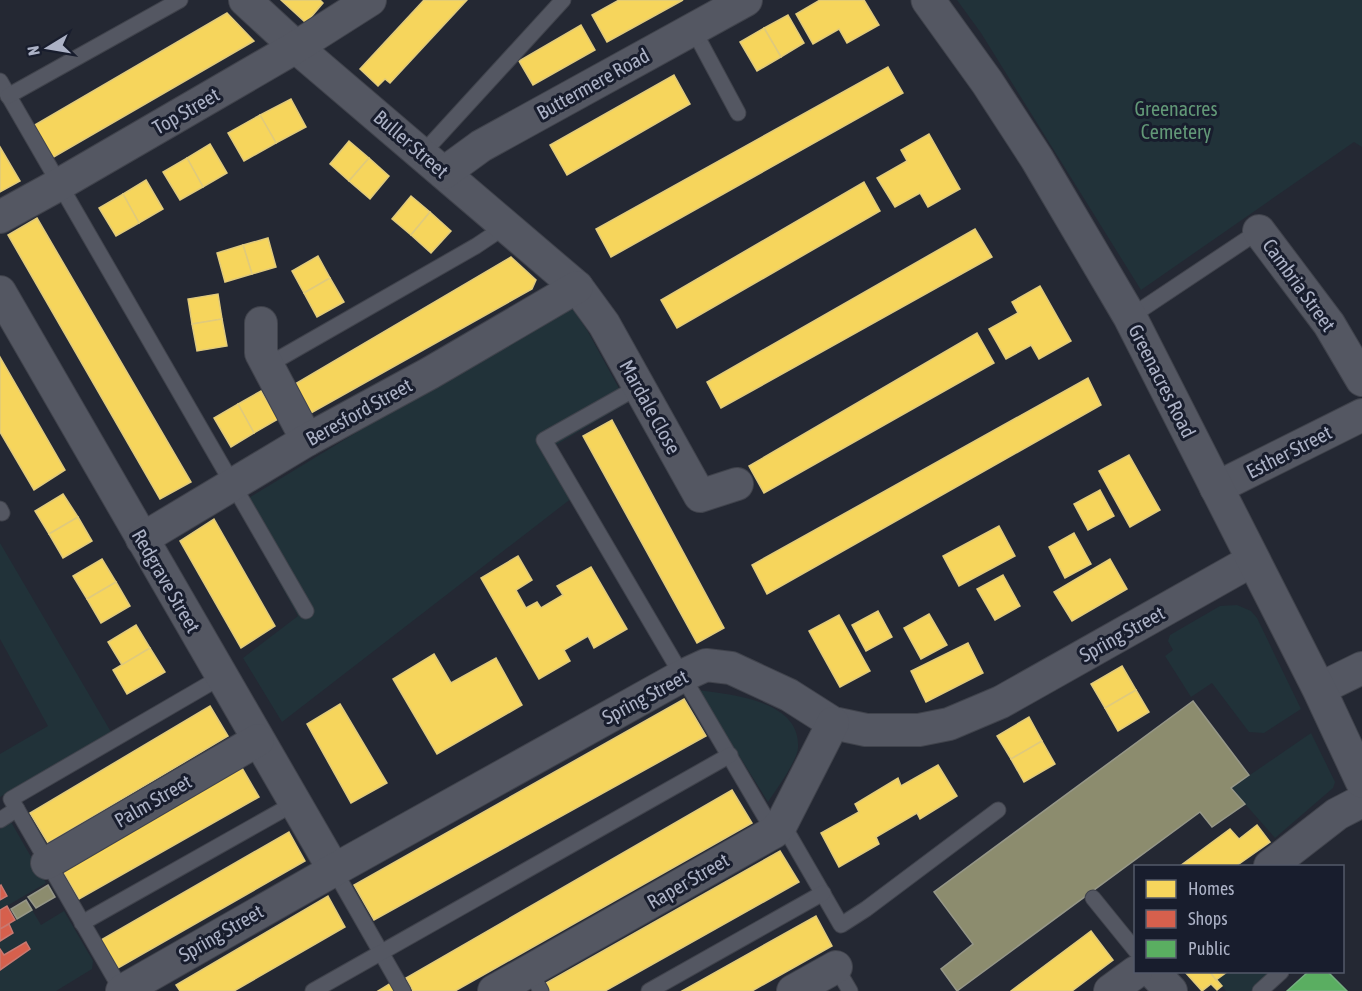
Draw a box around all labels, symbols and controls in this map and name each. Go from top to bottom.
north arrow [18,18,78,78]
street label: Buttermere Road [533,43,653,124]
text: N [24,45,43,57]
street label: Top Street [148,82,223,139]
park label: Greenacres Cemetery [1135,97,1218,143]
street label: Buller Street [369,105,453,182]
street label: Cambria Street [1258,234,1341,336]
street label: Greenacres Road [1124,320,1201,441]
street label: Mardale Close [615,356,686,458]
street label: Beresford Street [302,373,416,450]
street label: Esther Street [1242,420,1335,483]
street label: Redgrave Street [128,525,205,637]
street label: Spring Street [1075,601,1168,666]
street label: Spring Street [598,664,692,729]
street label: Palm Street [110,769,196,832]
street label: Raper Street [643,848,733,913]
legend [1134,865,1344,973]
text: Homes [1188,878,1234,899]
street label: Spring Street [175,899,267,966]
text: Shops [1188,908,1228,929]
text: Public [1188,938,1230,959]

